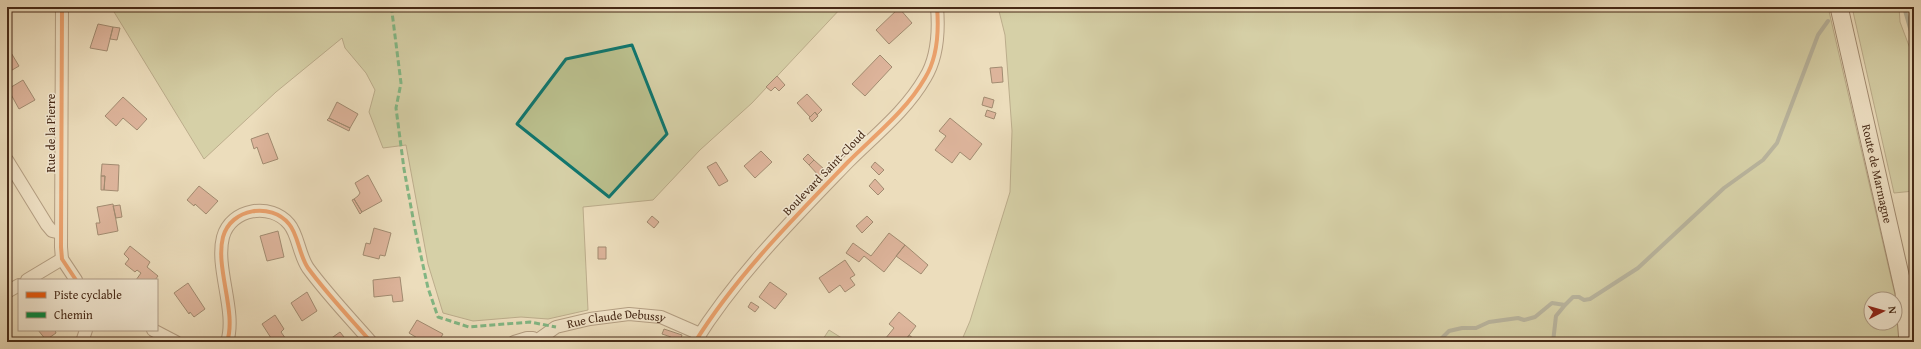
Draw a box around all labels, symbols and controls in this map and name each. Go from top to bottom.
street label: Rue de la Pierre [42,93,59,172]
street label: Route de Marmagne [1858,122,1897,225]
street label: Boulevard Saint-Cloud [778,126,869,219]
legend [18,279,158,331]
text: Piste cyclable [54,286,122,303]
north arrow [1863,291,1903,331]
street label: Rue Claude Debussy [565,305,669,332]
text: N [1885,305,1901,315]
text: Chemin [54,306,93,323]

